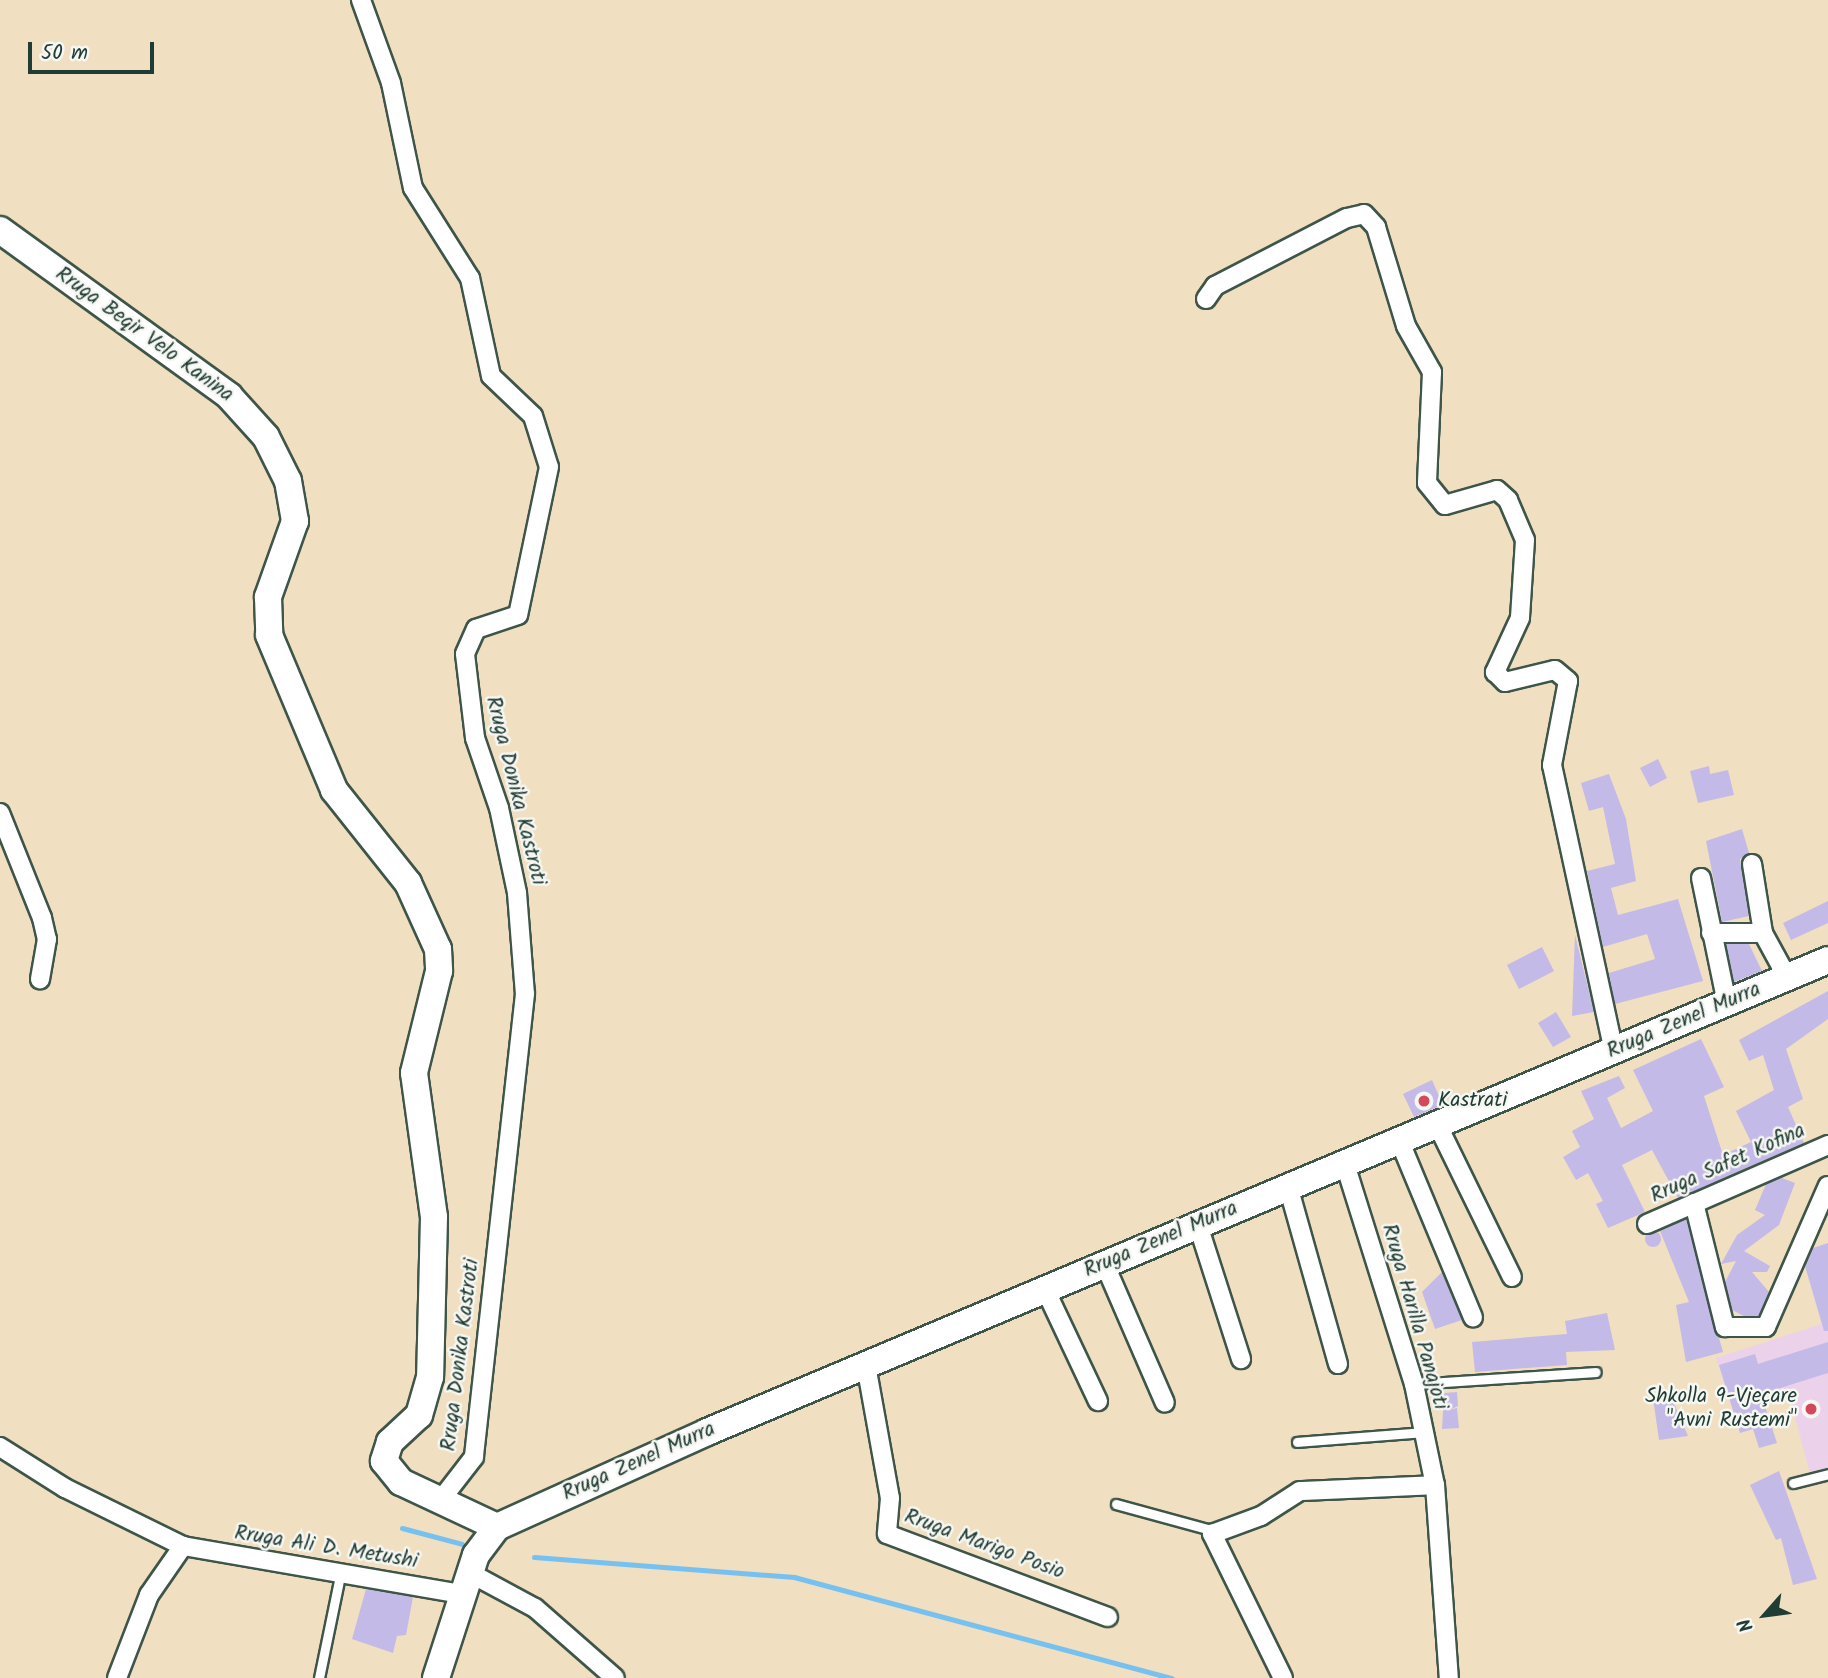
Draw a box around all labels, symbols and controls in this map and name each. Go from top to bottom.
scale bar [32,28,158,72]
text: 50 m [41,37,88,70]
street label: Rruga Beqir Velo Kanina [50,262,238,408]
street label: Rruga Donika Kastroti [479,694,551,888]
street label: Rruga Zenel Murra [1603,977,1765,1065]
place label: Kastrati [1438,1088,1507,1114]
marker: Kastrati [1416,1093,1432,1109]
street label: Rruga Safet Kofina [1647,1119,1809,1209]
street label: Rruga Zenel Murra [1080,1196,1242,1284]
street label: Rruga Harilla Panajoti [1375,1221,1453,1413]
street label: Rruga Donika Kastroti [437,1257,485,1453]
place label: Shkolla 9-Vjeçare "Avni Rustemi" [1645,1384,1797,1434]
marker: Shkolla 9-Vjeçare "Avni Rustemi" [1803,1401,1819,1417]
street label: Rruga Zenel Murra [559,1417,719,1507]
street label: Rruga Marigo Posio [901,1504,1067,1586]
street label: Rruga Ali D. Metushi [233,1521,419,1575]
north arrow [1730,1580,1800,1650]
text: N [1730,1613,1763,1637]

